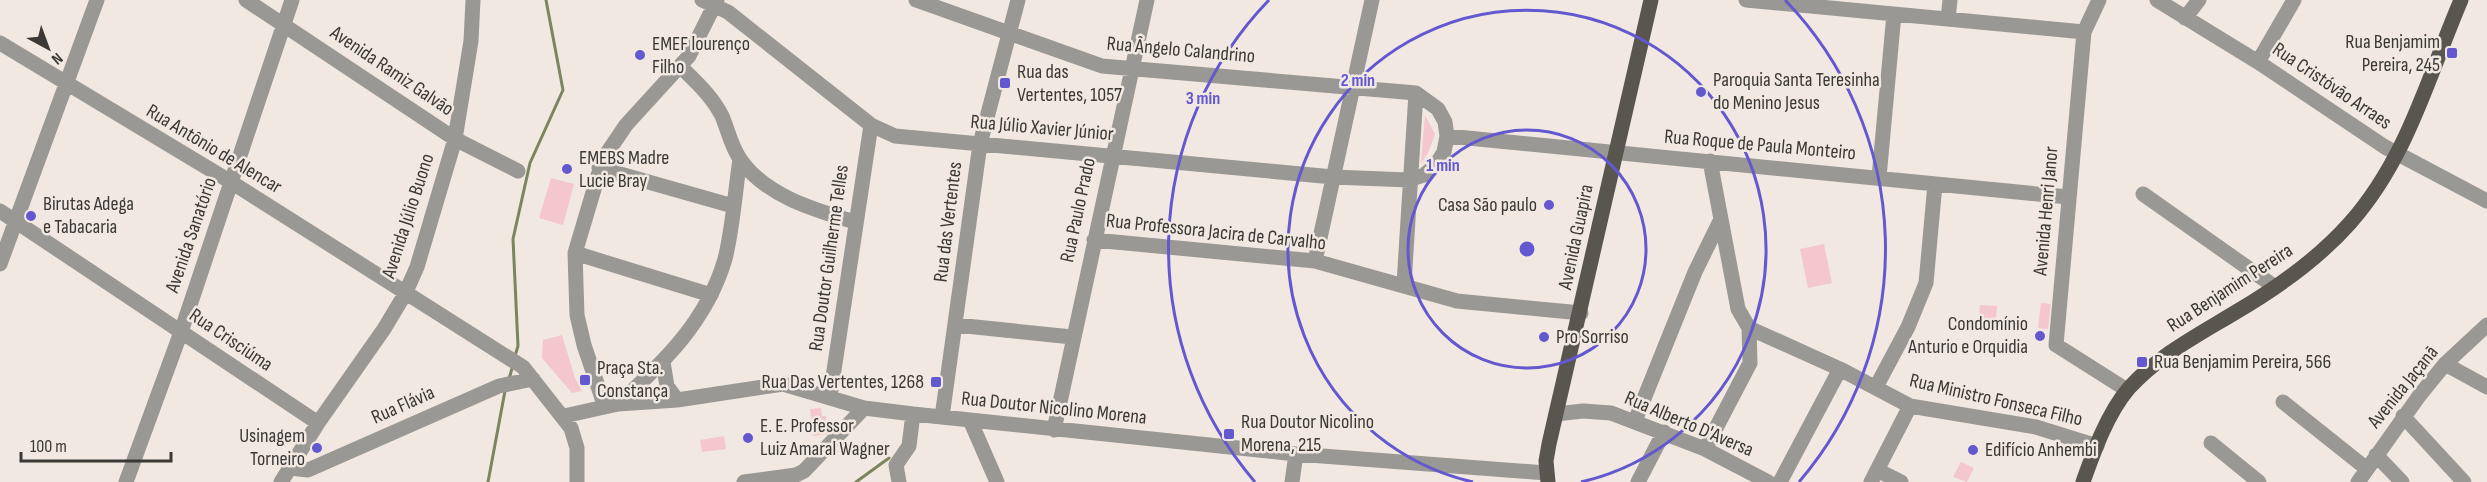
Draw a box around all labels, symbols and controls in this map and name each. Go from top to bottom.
north arrow [18,18,78,78]
street label: Avenida Ramiz Galvão [325,20,458,121]
place label: Rua Benjamim Pereira, 245 [2345,30,2440,77]
place label: EMEF lourenço Filho [652,32,750,79]
street label: Rua Ângelo Calandrino [1106,32,1256,68]
street label: Rua Cristóvão Arraes [2268,37,2396,135]
marker: Rua Benjamim Pereira, 245 [2445,46,2459,60]
text: N [47,48,66,68]
marker: EMEF lourenço Filho [633,48,647,62]
place label: Rua das Vertentes, 1057 [1017,60,1122,107]
place label: Paroquia Santa Teresinha do Menino Jesus [1713,68,1880,115]
text: 2 min [1341,70,1375,91]
marker: Rua das Vertentes, 1057 [998,76,1012,90]
marker: Paroquia Santa Teresinha do Menino Jesus [1694,85,1708,99]
text: 3 min [1186,88,1220,109]
street label: Rua Antônio de Alencar [142,99,286,199]
street label: Rua Júlio Xavier Júnior [970,110,1115,146]
street label: Rua Roque de Paula Monteiro [1663,125,1857,165]
street label: Avenida Henri Janor [2028,145,2064,277]
place label: EMEBS Madre Lucie Bray [579,146,669,193]
street label: Avenida Júlio Buono [376,151,439,282]
text: 1 min [1426,155,1460,176]
street label: Rua Paulo Prado [1055,156,1101,264]
street label: Rua das Vertentes [929,160,967,284]
marker: EMEBS Madre Lucie Bray [560,162,574,176]
street label: Rua Doutor Guilherme Telles [804,163,854,353]
street label: Avenida Sanatório [160,174,222,297]
street label: Avenida Guapira [1553,182,1599,293]
place label: Birutas Adega e Tabacaria [43,192,134,239]
place label: Casa São paulo [1438,193,1537,217]
marker: Casa São paulo [1542,198,1556,212]
marker: Birutas Adega e Tabacaria [24,209,38,223]
street label: Rua Professora Jacira de Carvalho [1105,209,1327,255]
centre of rings [1517,239,1537,259]
street label: Rua Benjamim Pereira [2163,239,2297,337]
street label: Rua Crisciúma [185,303,277,377]
place label: Condomínio Anturio e Orquidia [1907,312,2028,359]
place label: Pro Sorriso [1556,325,1629,349]
marker: Condomínio Anturio e Orquidia [2033,329,2047,343]
marker: Pro Sorriso [1537,330,1551,344]
street label: Avenida Jaçanã [2362,341,2443,434]
place label: Rua Benjamim Pereira, 566 [2154,350,2331,374]
marker: Rua Benjamim Pereira, 566 [2135,355,2149,369]
place label: Praça Sta. Constança [597,356,668,403]
street label: Rua Ministro Fonseca Filho [1907,368,2085,432]
place label: Rua Das Vertentes, 1268 [762,370,924,394]
marker: Praça Sta. Constança [578,373,592,387]
marker: Rua Das Vertentes, 1268 [929,375,943,389]
street label: Rua Flávia [368,381,438,429]
street label: Rua Doutor Nicolino Morena [960,386,1148,430]
street label: Rua Alberto D'Aversa [1621,386,1757,462]
place label: Rua Doutor Nicolino Morena, 215 [1241,410,1374,457]
place label: E. E. Professor Luiz Amaral Wagner [760,414,890,461]
place label: Usinagem Torneiro [239,424,305,471]
scale bar [21,425,171,463]
marker: Rua Doutor Nicolino Morena, 215 [1222,427,1236,441]
marker: E. E. Professor Luiz Amaral Wagner [741,431,755,445]
text: 100 m [30,436,67,457]
place label: Edifício Anhembi [1985,438,2097,462]
marker: Usinagem Torneiro [310,441,324,455]
marker: Edifício Anhembi [1966,443,1980,457]

